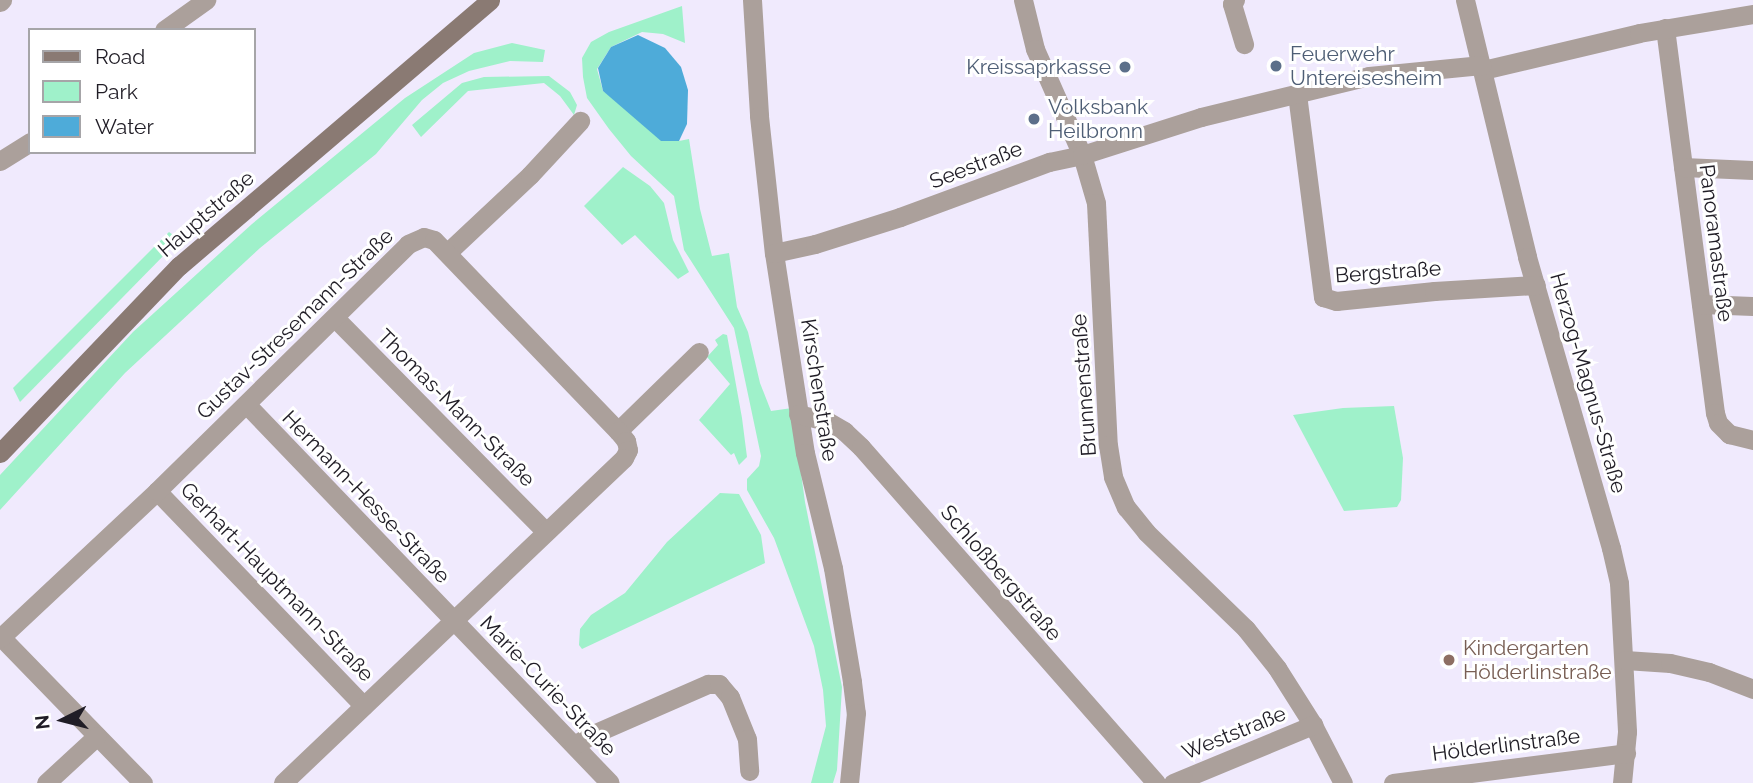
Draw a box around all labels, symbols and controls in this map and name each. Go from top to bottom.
legend [28,28,256,154]
place label: Feuerwehr Untereisesheim [1290,41,1442,91]
text: Road [95,44,145,69]
place label: Kreissaprkasse [966,54,1111,80]
marker: Feuerwehr Untereisesheim [1268,58,1284,74]
marker: Kreissaprkasse [1117,59,1133,75]
text: Park [95,79,138,104]
place label: Volksbank Heilbronn [1048,94,1148,144]
marker: Volksbank Heilbronn [1026,111,1042,127]
text: Water [95,114,154,139]
street label: Seestraße [926,136,1026,194]
street label: Panoramastraße [1694,163,1738,323]
street label: Hauptstraße [153,165,259,263]
street label: Gustav-Stresemann-Straße [192,223,398,425]
street label: Bergstraße [1334,256,1442,288]
street label: Herzog-Magnus-Straße [1544,270,1632,496]
street label: Brunnenstraße [1066,313,1102,457]
street label: Kirschenstraße [795,317,843,463]
street label: Thomas-Mann-Straße [372,324,540,492]
street label: Hermann-Hesse-Straße [277,405,455,589]
street label: Gerhart-Hauptmann-Straße [175,477,379,687]
street label: Schloßbergstraße [935,500,1067,646]
street label: Marie-Curie-Straße [475,611,621,761]
place label: Kindergarten Hölderlinstraße [1463,635,1612,685]
marker: Kindergarten Hölderlinstraße [1441,652,1457,668]
north arrow [28,685,98,755]
street label: Weststraße [1178,701,1290,765]
text: N [30,714,54,731]
street label: Hölderlinstraße [1431,723,1581,767]

